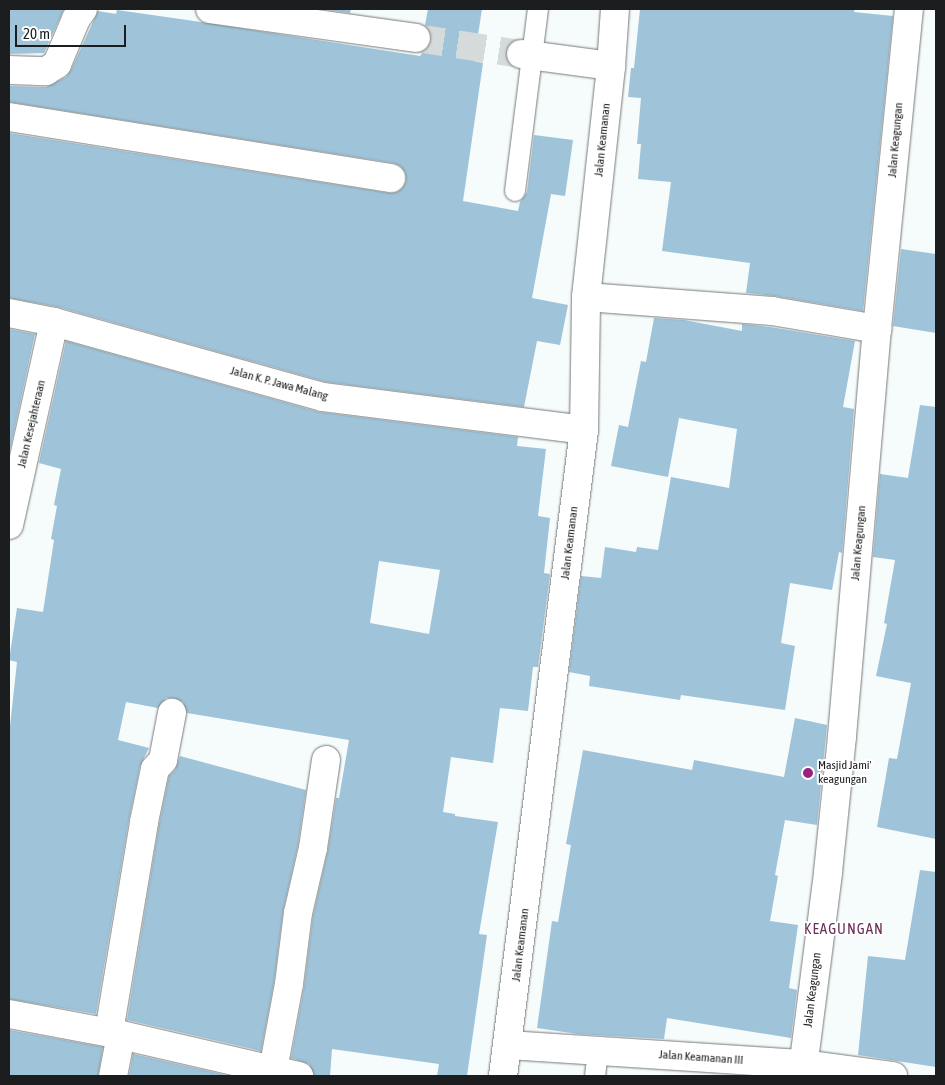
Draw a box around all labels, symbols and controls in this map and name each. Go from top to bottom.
scale bar [18,15,129,47]
text: 20 m [23,25,50,42]
street label: Jalan Keagungan [886,102,906,178]
street label: Jalan Keamanan [592,103,614,177]
street label: Jalan K. P. Jawa Malang [229,364,329,404]
street label: Jalan Kesejahteraan [15,379,49,469]
street label: Jalan Keagungan [849,505,869,581]
street label: Jalan Keamanan [558,506,582,580]
place label: Masjid Jami' keagungan [818,759,871,787]
marker: Masjid Jami' keagungan [802,767,814,779]
street label: Jalan Keamanan [509,908,533,982]
district label: KEAGUNGAN [803,920,885,938]
street label: Jalan Keagungan [801,952,825,1028]
street label: Jalan Keamanan III [658,1048,744,1068]

